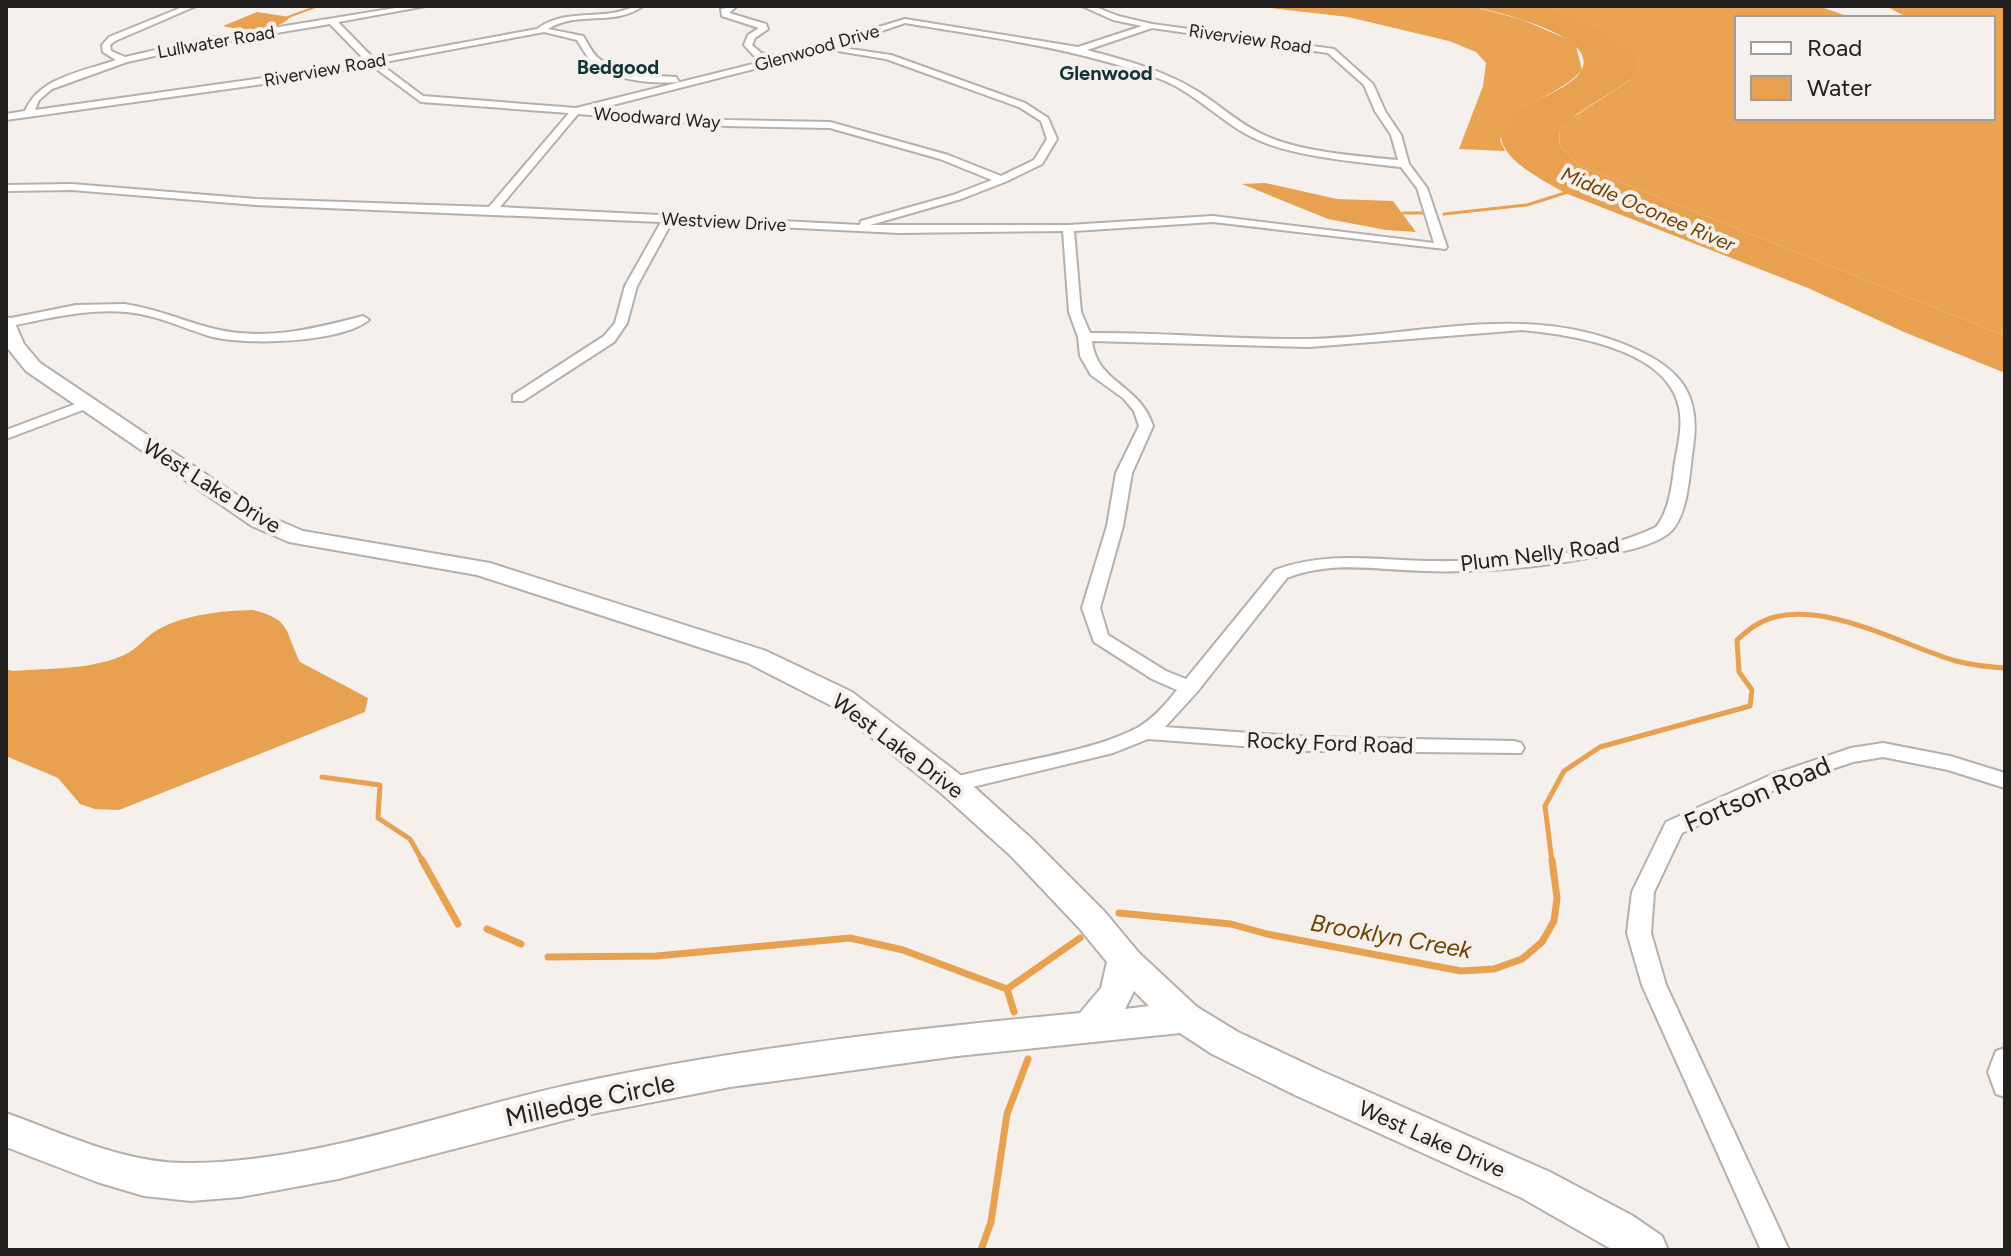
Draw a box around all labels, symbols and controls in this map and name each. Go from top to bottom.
legend [1735,16,1995,120]
street label: Glenwood Drive [752,20,882,76]
street label: Riverview Road [1187,20,1313,58]
street label: Lullwater Road [156,21,276,63]
text: Road [1807,33,1862,62]
street label: Riverview Road [262,48,388,92]
district label: Bedgood [577,55,659,79]
district label: Glenwood [1059,61,1153,85]
text: Water [1807,73,1872,102]
street label: Woodward Way [593,103,722,133]
water label: Middle Oconee River [1557,162,1740,257]
street label: Westview Drive [661,208,787,236]
street label: West Lake Drive [138,433,286,539]
street label: Plum Nelly Road [1459,531,1621,577]
street label: West Lake Drive [827,688,969,804]
street label: Rocky Ford Road [1246,727,1414,759]
street label: Fortson Road [1679,749,1835,839]
water label: Brooklyn Creek [1308,908,1475,965]
street label: Milledge Circle [502,1066,678,1134]
street label: West Lake Drive [1354,1095,1510,1183]

